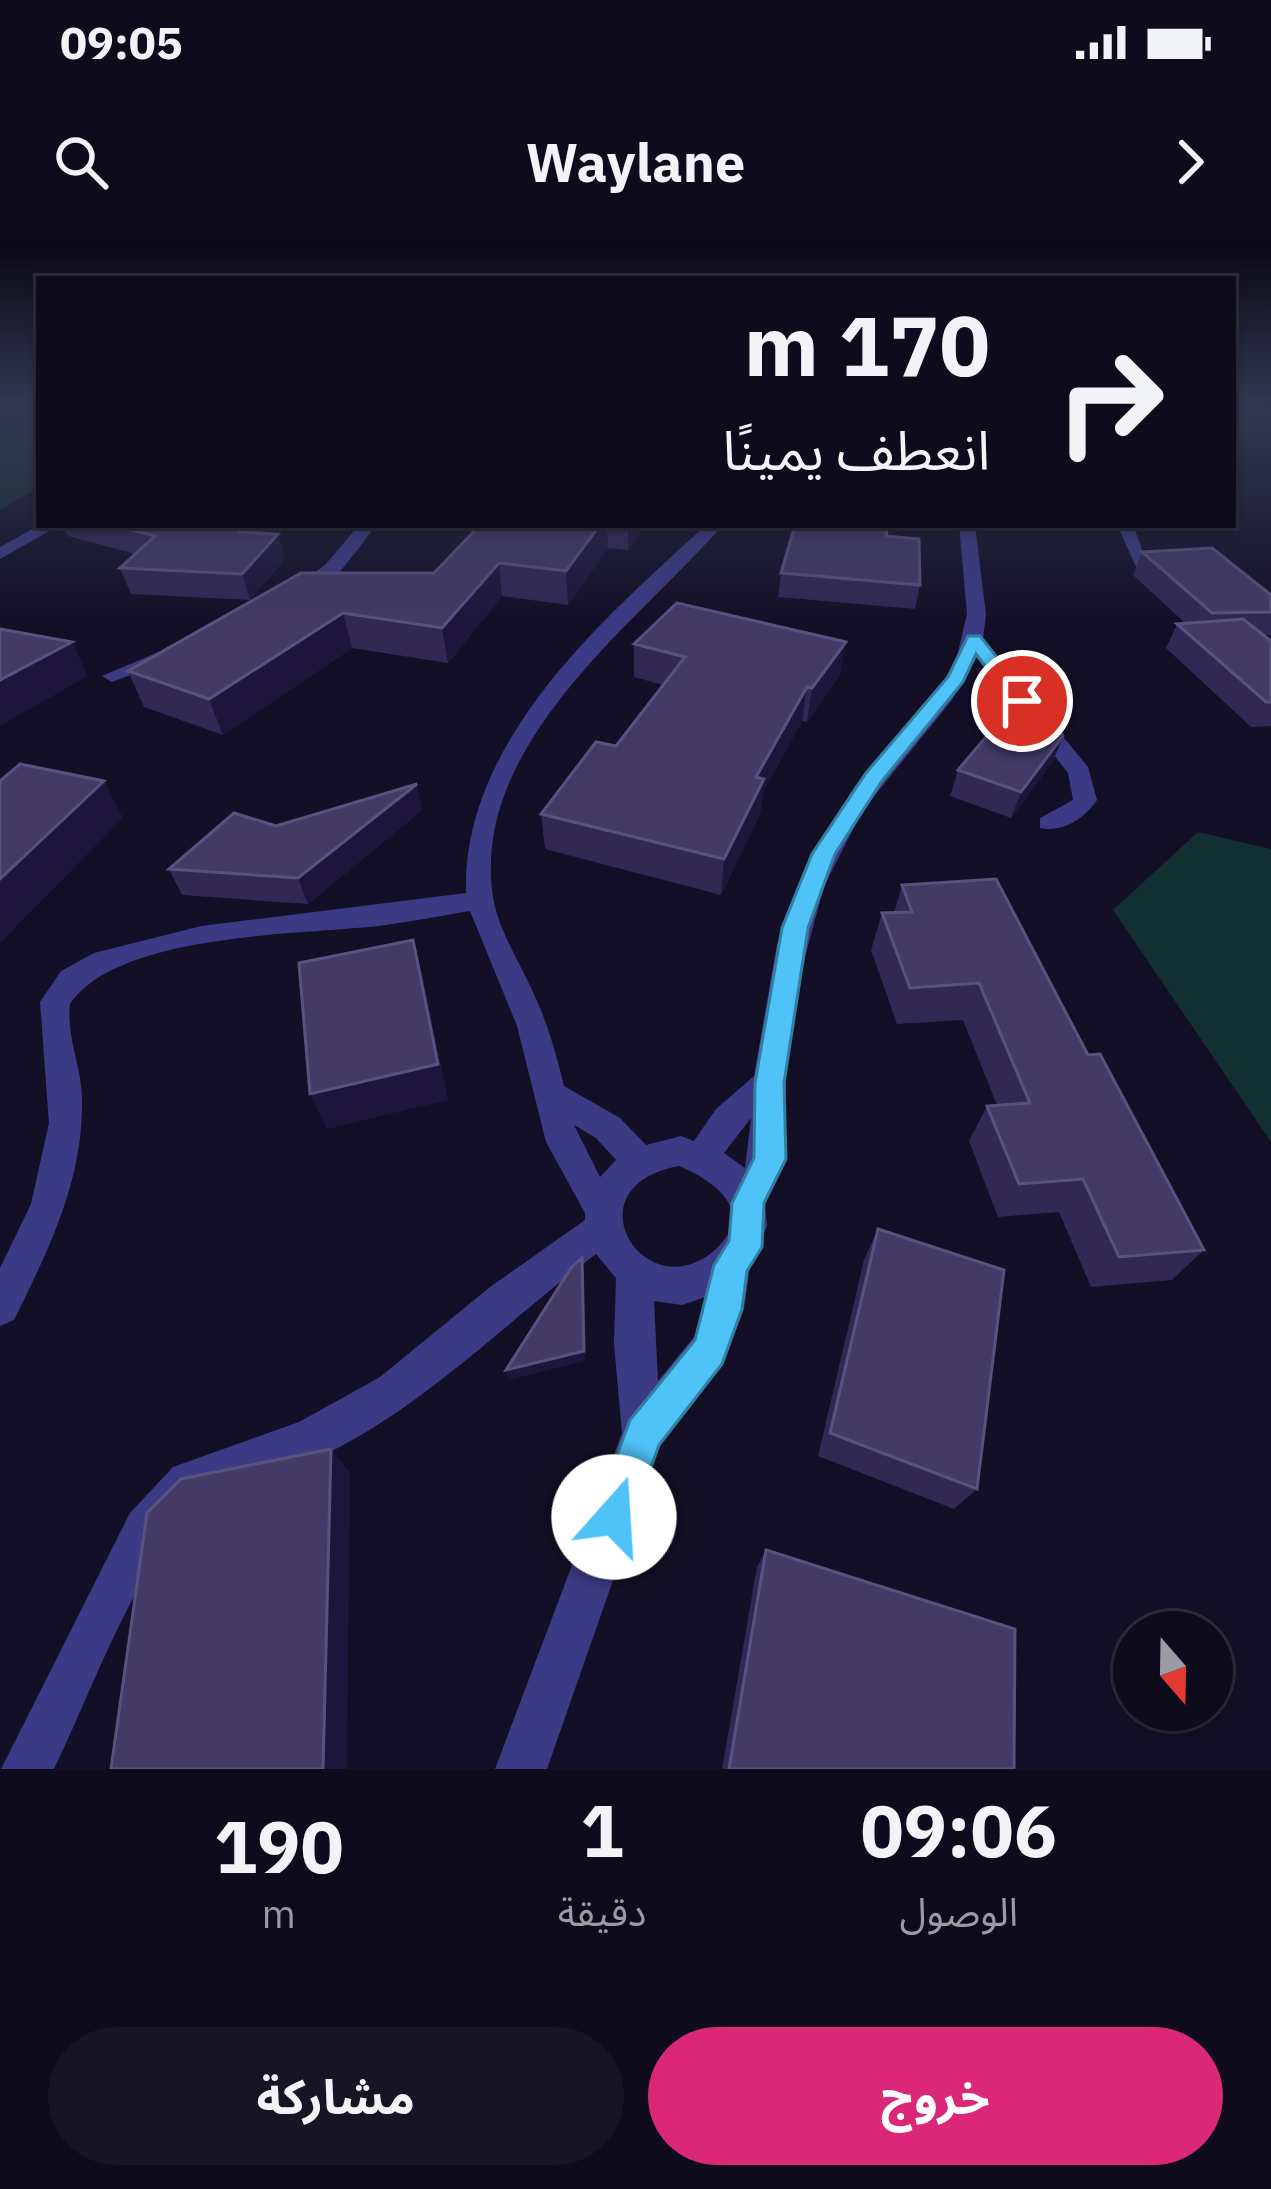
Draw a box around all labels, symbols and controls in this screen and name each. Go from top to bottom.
text: 09:05 [60,13,183,71]
text: Waylane [526,127,745,197]
icon: search [48,129,114,195]
icon: forward [1157,129,1223,195]
text: 170 m [744,290,990,399]
icon: right [1032,324,1188,480]
text: انعطف يمينًا [722,415,990,485]
pin [971,650,1073,752]
icon: arrive [989,668,1055,734]
position arrow [551,1454,677,1580]
north arrow [1113,1611,1233,1731]
map controls [1113,1611,1233,1731]
text: 1 [580,1783,624,1877]
text: 09:06 [860,1783,1057,1877]
text: 190 [214,1799,344,1893]
text: دقيقة [558,1886,646,1937]
text: الوصول [899,1886,1018,1937]
text: m [262,1888,296,1939]
button: مشاركة [48,2027,624,2165]
button: خروج [648,2027,1223,2165]

